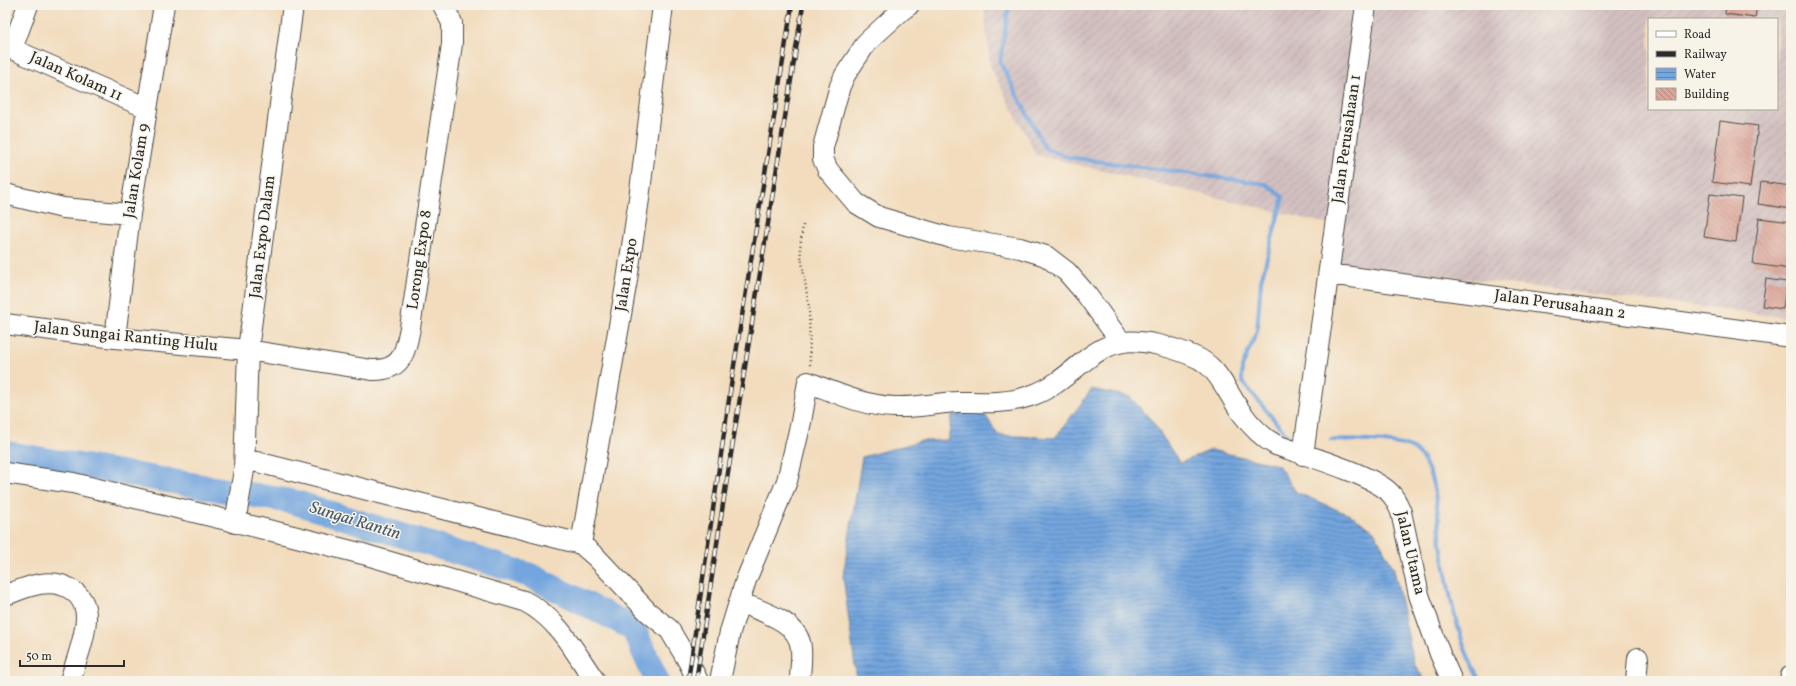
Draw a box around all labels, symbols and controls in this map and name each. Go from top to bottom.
legend [1648,18,1778,110]
text: Road [1684,27,1711,43]
street label: Jalan Kolam 11 [26,47,126,107]
text: Railway [1684,47,1727,63]
text: Water [1684,67,1716,83]
street label: Jalan Perusahaan 1 [1327,73,1367,205]
text: Building [1684,87,1729,103]
street label: Jalan Kolam 9 [119,122,155,220]
street label: Jalan Expo Dalam [245,174,281,300]
street label: Lorong Expo 8 [402,209,438,311]
street label: Jalan Expo [610,237,644,313]
street label: Jalan Perusahaan 2 [1493,285,1627,325]
street label: Jalan Sungai Ranting Hulu [33,316,219,358]
water label: Sungai Rantin [307,496,403,546]
street label: Jalan Utama [1390,509,1430,597]
scale bar [20,642,124,668]
text: 50 m [26,649,52,665]

